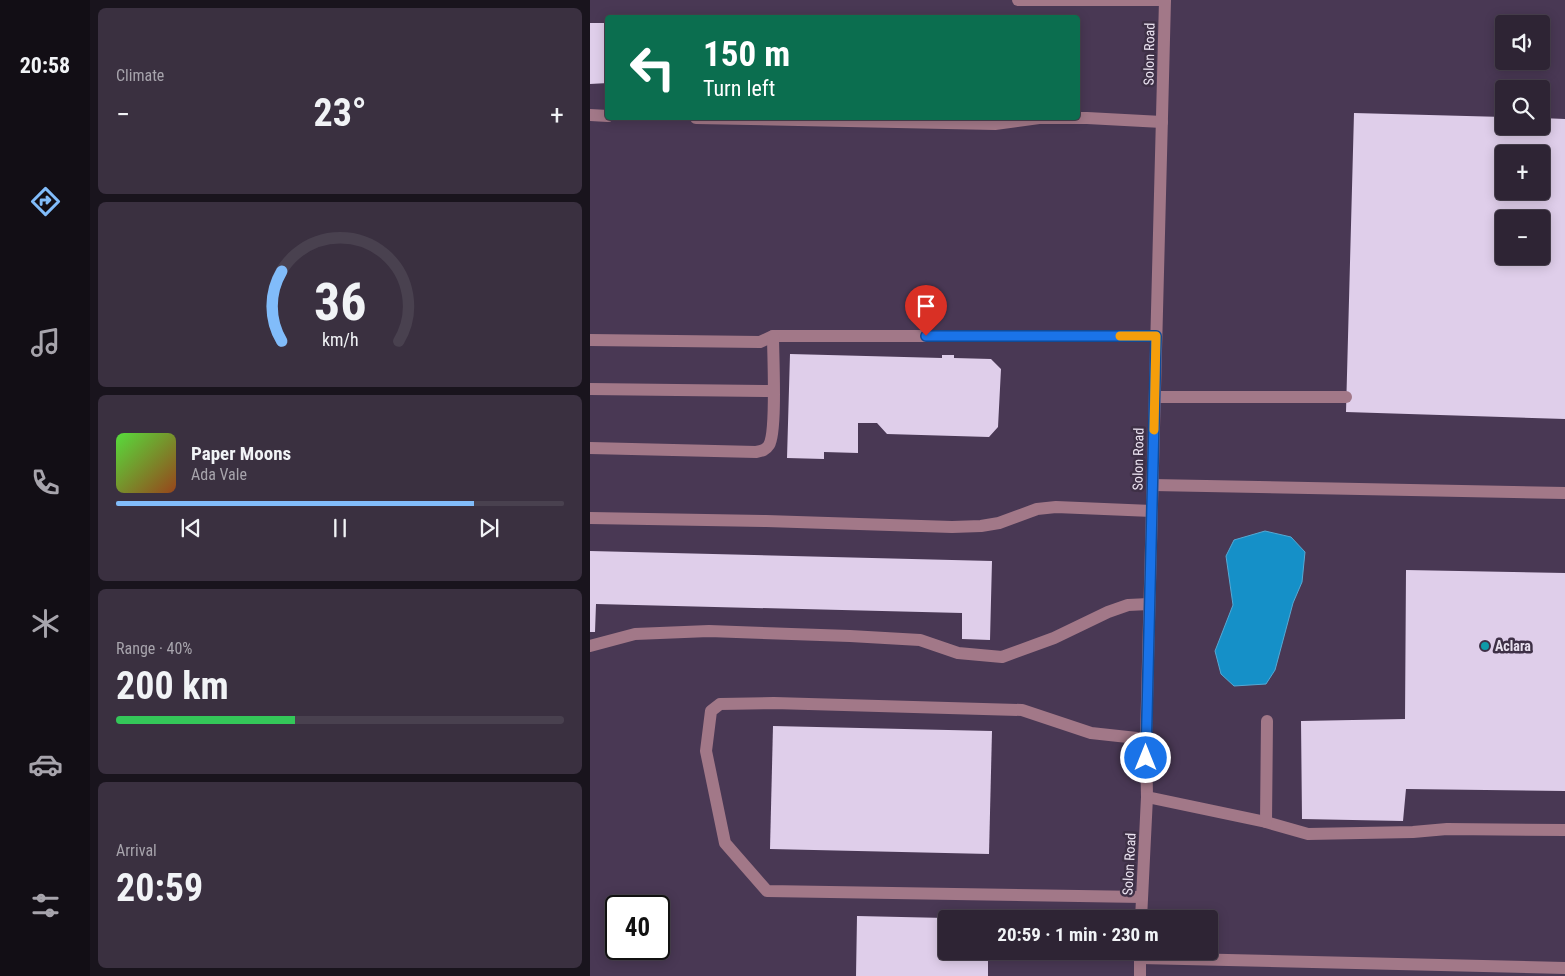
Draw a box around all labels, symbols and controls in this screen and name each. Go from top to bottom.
map controls [1495,15,1550,265]
button: sound [1495,15,1550,70]
street label: Solon Road [1140,23,1158,85]
text: 150 m [703,34,790,75]
icon: left [620,35,685,100]
text: 20:58 [20,53,70,78]
text: Climate [116,66,164,85]
text: Turn left [703,76,775,101]
button: search [1495,80,1550,135]
text: 23° [313,91,367,135]
text: − [116,98,130,131]
text: + [550,98,564,131]
button: + [1495,145,1550,200]
icon: directions [28,184,63,219]
button: − [1495,210,1550,265]
text: 36 [314,272,366,333]
pin [905,285,947,336]
icon: arrive [912,292,940,320]
icon: music [28,325,63,360]
text: km/h [322,329,358,350]
street label: Solon Road [1129,428,1147,490]
text: Paper Moons [191,442,291,465]
icon: phone [28,465,63,500]
text: Ada Vale [191,465,247,484]
icon: previous [177,514,205,542]
icon: pause [326,514,354,542]
icon: next [475,514,503,542]
icon: climate [28,606,63,641]
place label: Aclara [1495,638,1531,654]
text: Range · 40% [116,639,192,658]
marker: Aclara [1479,640,1491,652]
text: 200 km [116,664,229,708]
position arrow [1119,731,1171,783]
icon: car [28,747,63,782]
street label: Solon Road [1119,832,1139,896]
text: Arrival [116,841,157,860]
text: 20:59 [116,866,203,910]
icon: filters [28,888,63,923]
speed limit sign: 40 [605,895,670,960]
text: 20:59 · 1 min · 230 m [997,923,1159,946]

